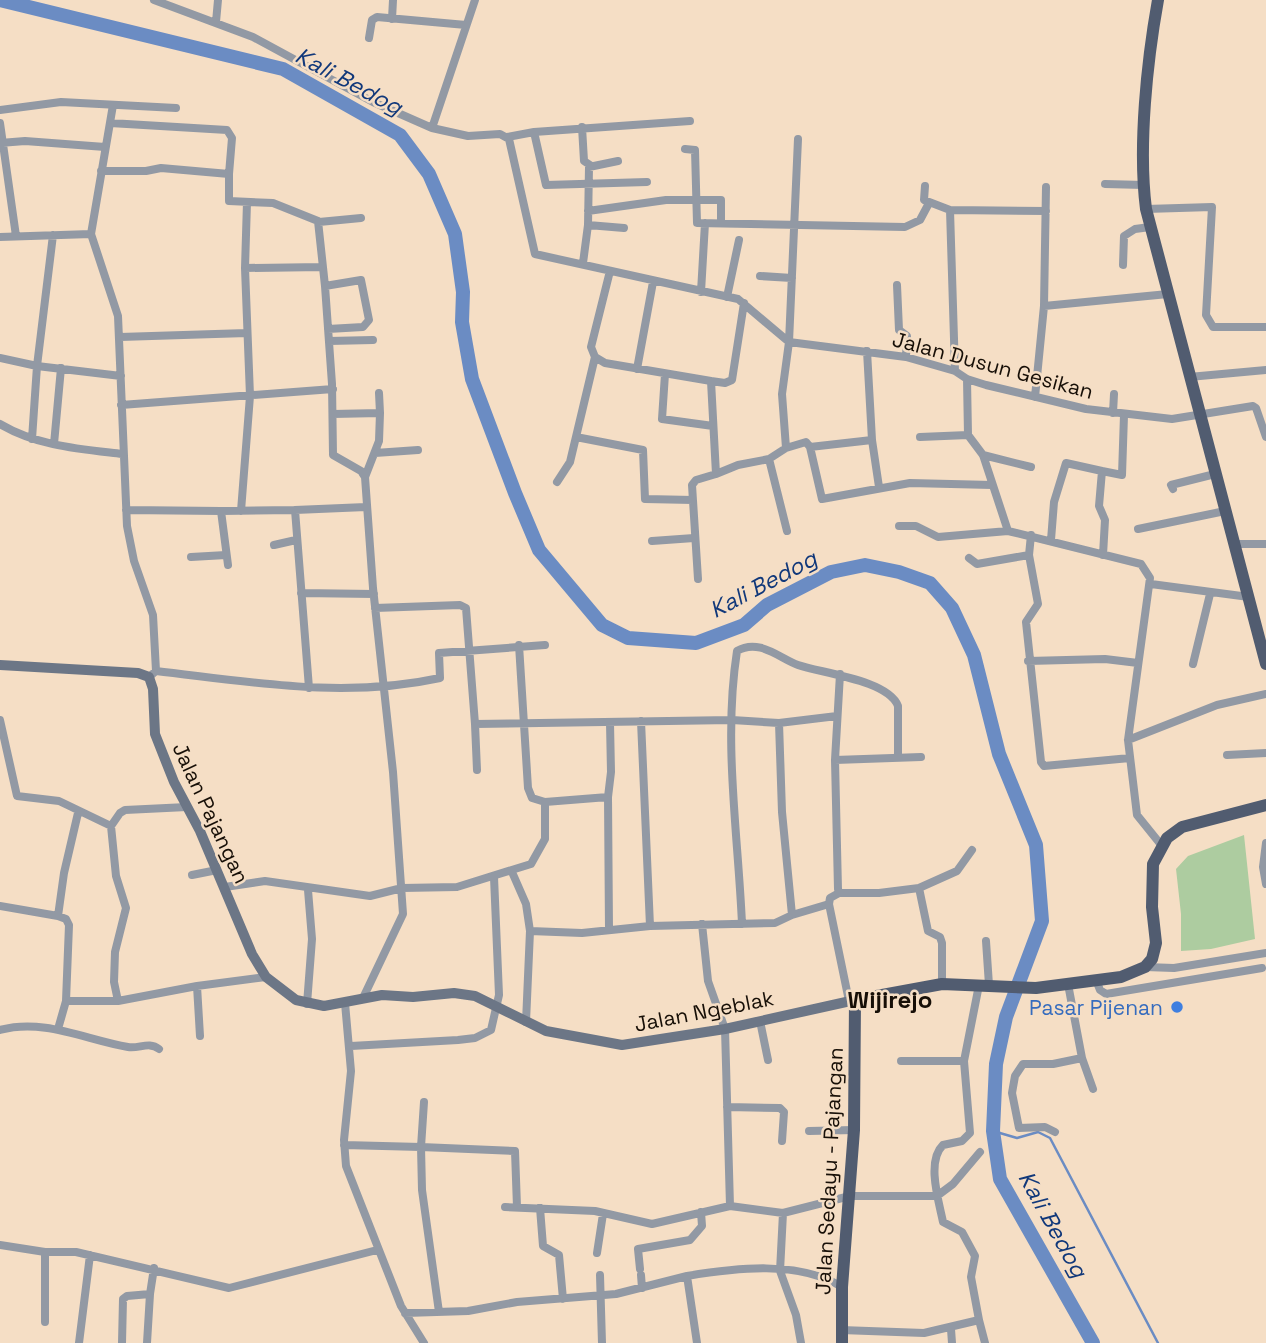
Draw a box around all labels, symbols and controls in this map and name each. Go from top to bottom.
water label: Kali Bedog [290,40,409,122]
street label: Jalan Dusun Gesikan [890,325,1096,405]
water label: Kali Bedog [704,543,823,625]
street label: Jalan Pajangan [167,738,255,888]
street label: Jalan Ngeblak [632,984,776,1038]
district label: Wijirejo [848,984,932,1015]
place label: Pasar Pijenan [1029,994,1163,1021]
marker: Pasar Pijenan [1169,999,1185,1015]
street label: Jalan Sedayu - Pajangan [809,1046,849,1296]
water label: Kali Bedog [1012,1166,1095,1284]

